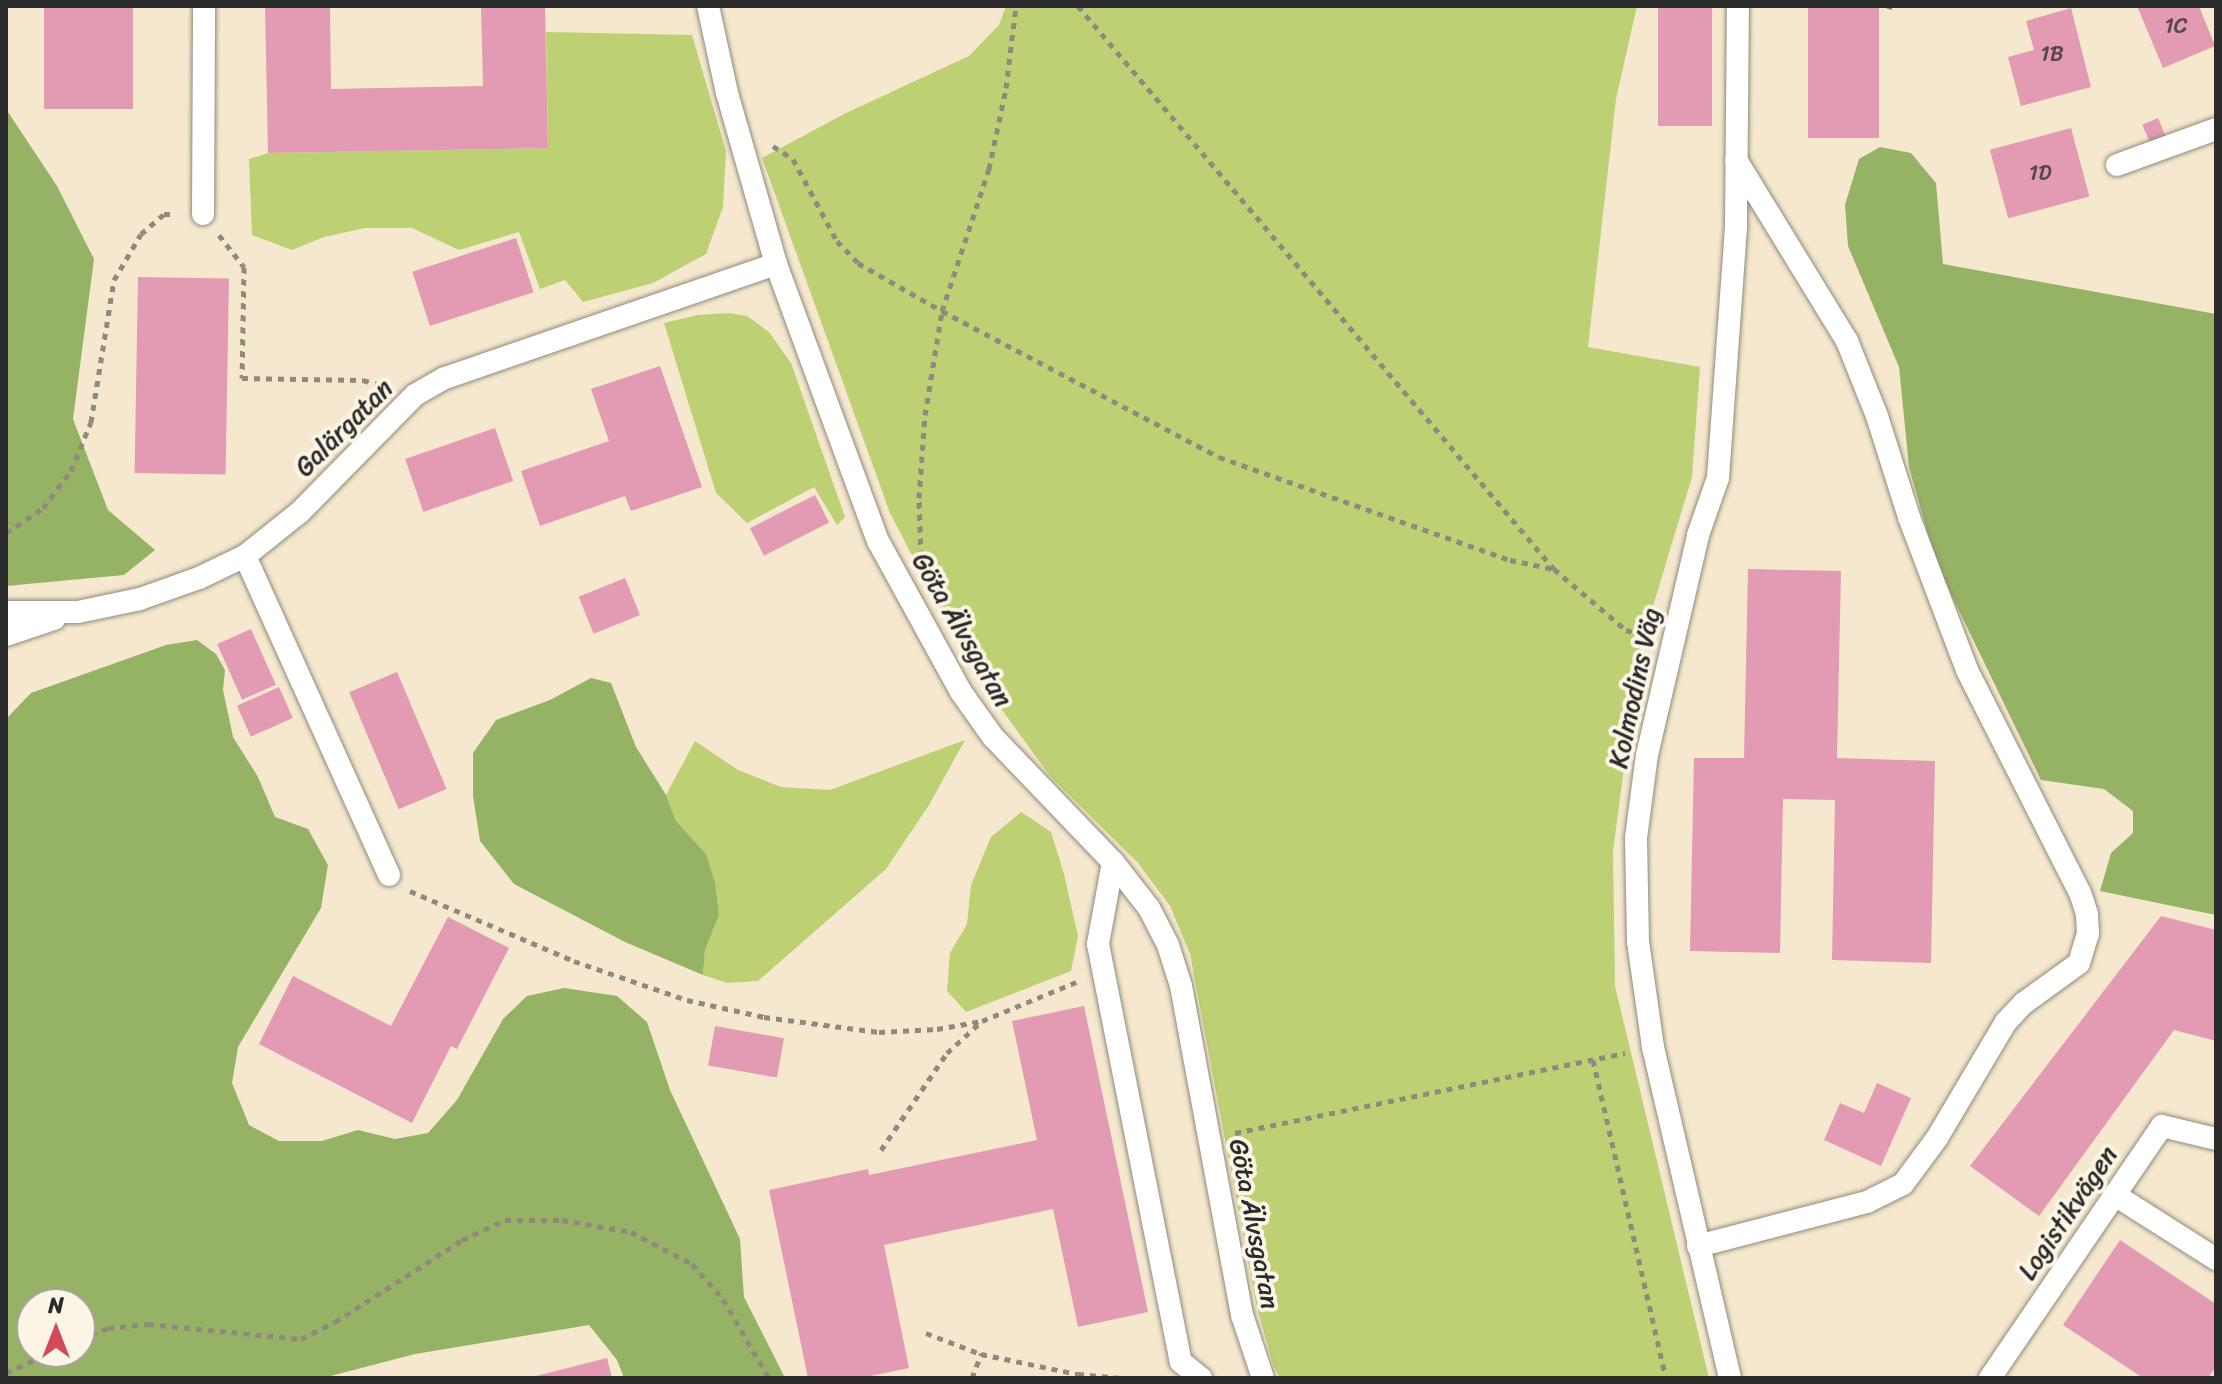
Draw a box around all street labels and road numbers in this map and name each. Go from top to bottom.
street label: Galärgatan [289,373,399,483]
street label: Göta Älvsgatan [905,548,1019,712]
street label: Kolmodins Väg [1603,605,1667,771]
street label: Göta Älvsgatan [1222,1136,1286,1312]
street label: Logistikvägen [2012,1140,2124,1286]

